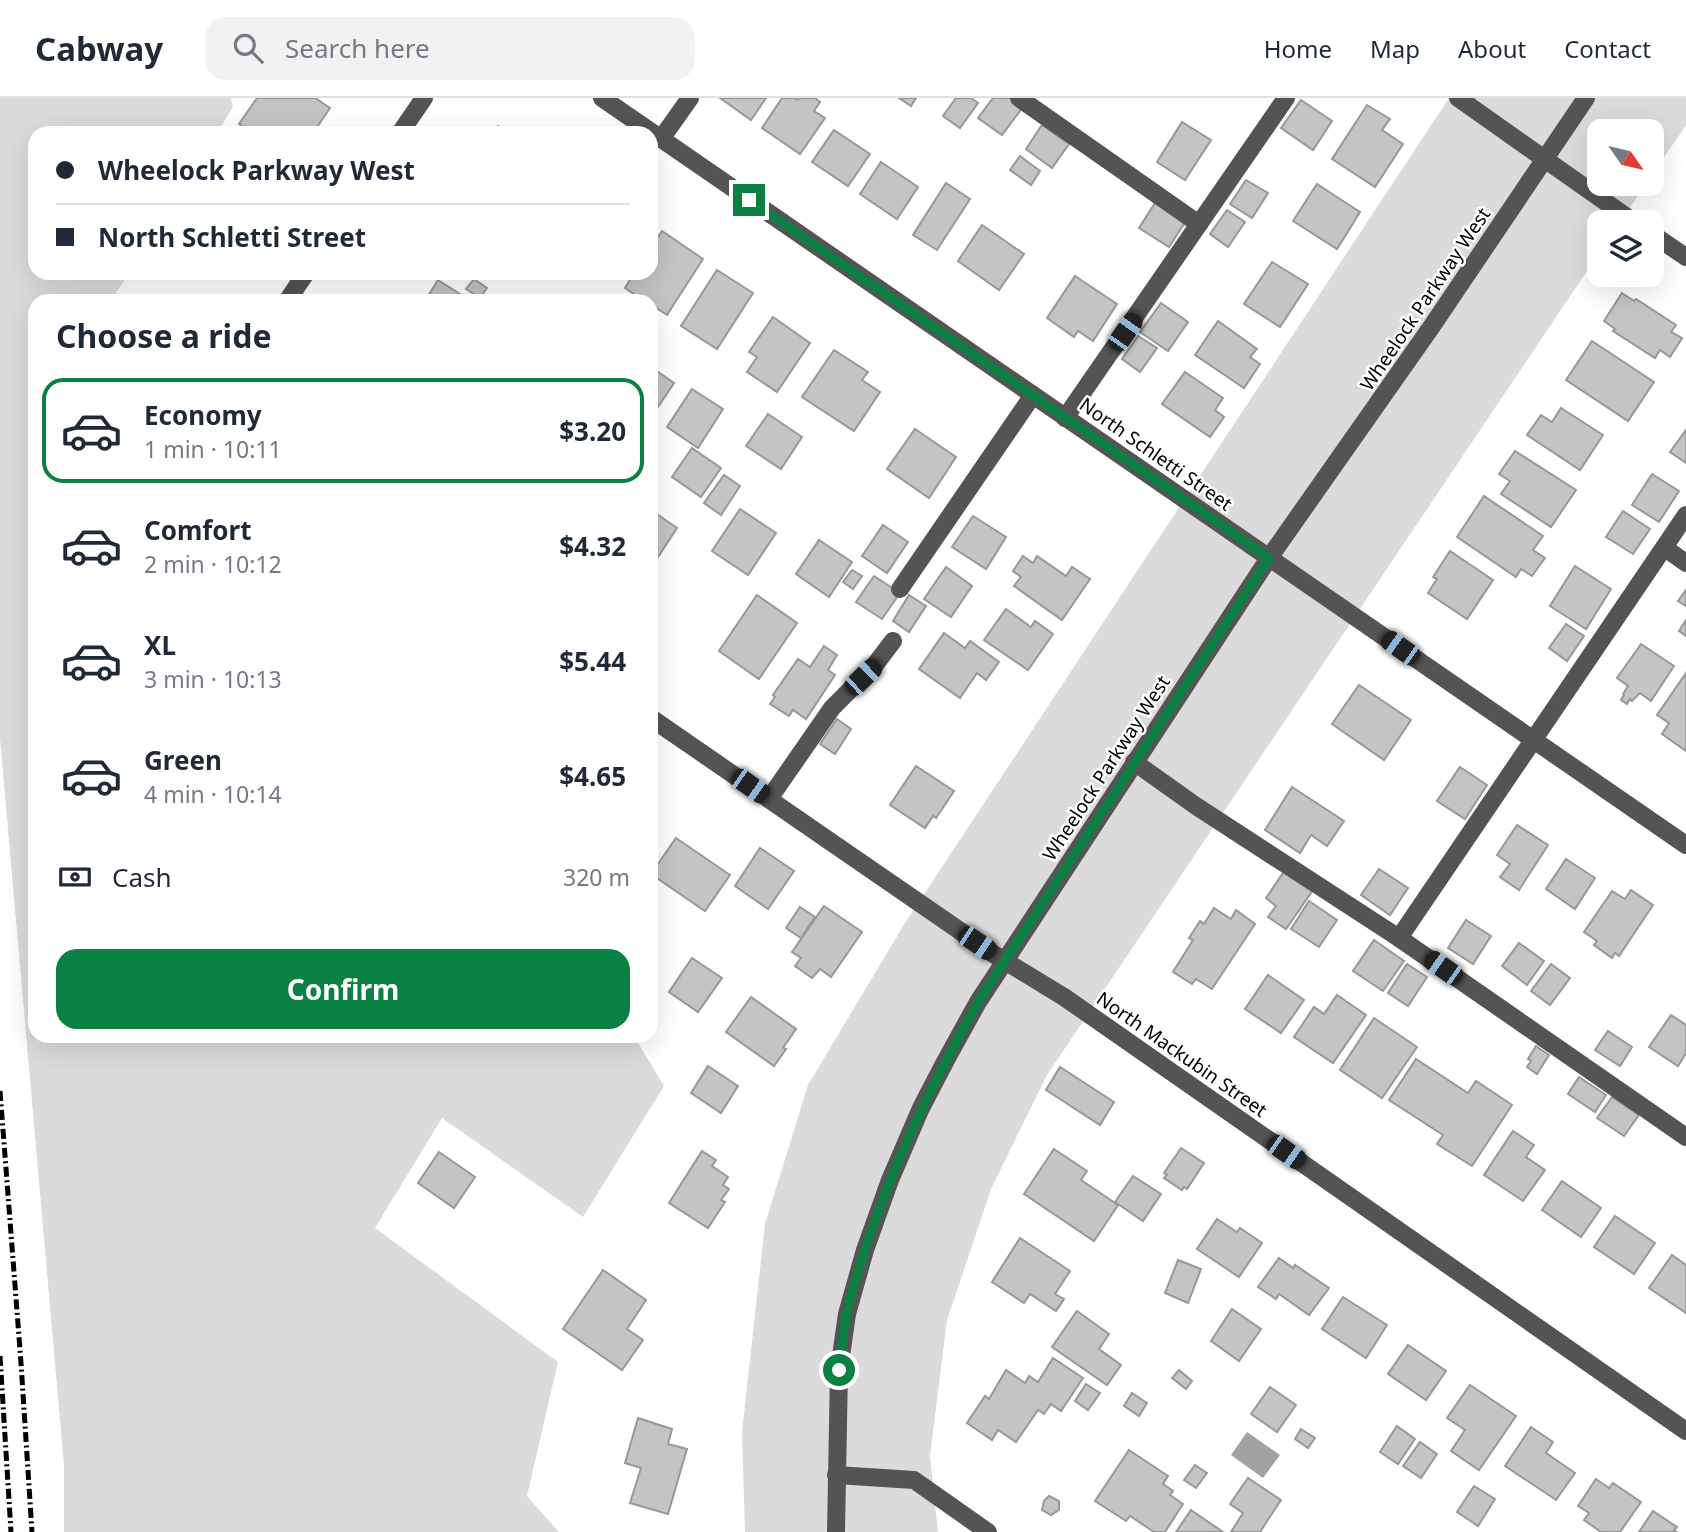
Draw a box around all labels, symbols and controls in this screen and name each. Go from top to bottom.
search box [205,17,695,80]
text: Cabway [35,26,163,71]
icon: search [229,29,267,67]
text: Search here [285,30,430,66]
text: Home [1264,32,1332,65]
text: Map [1370,32,1420,65]
text: About [1458,32,1526,65]
text: Contact [1564,32,1651,65]
north arrow [1587,119,1664,196]
map controls [1587,119,1664,287]
text: Wheelock Parkway West [98,152,415,188]
route end [733,184,765,216]
street label: Wheelock Parkway West [1354,202,1496,396]
button: layers [1587,210,1664,287]
text: North Schletti Street [98,219,366,255]
car [1105,309,1146,355]
text: Choose a ride [56,314,272,357]
street label: North Schletti Street [1074,391,1238,517]
text: Economy [144,397,262,433]
icon: car [60,399,123,462]
text: $3.20 [559,413,626,449]
text: 1 min · 10:11 [144,433,282,465]
text: Comfort [144,512,252,548]
icon: car [60,514,123,577]
text: $4.32 [559,528,626,564]
text: 2 min · 10:12 [144,548,282,580]
text: XL [144,627,176,663]
car [1377,627,1424,669]
icon: car [60,629,123,692]
text: $5.44 [559,643,626,679]
car [841,655,886,699]
text: 3 min · 10:13 [144,663,282,695]
street label: Wheelock Parkway West [1036,670,1176,866]
text: Green [144,742,222,778]
icon: car [60,744,123,807]
text: $4.65 [559,758,626,794]
car [727,765,774,807]
text: 4 min · 10:14 [144,778,282,810]
icon: cash [56,858,94,896]
text: Cash [112,859,172,895]
text: 320 m [563,861,630,893]
car [954,923,1001,963]
car [1420,947,1467,989]
button: Confirm [56,949,630,1029]
street label: North Mackubin Street [1092,985,1273,1123]
car [1263,1131,1310,1173]
route start [823,1354,855,1386]

